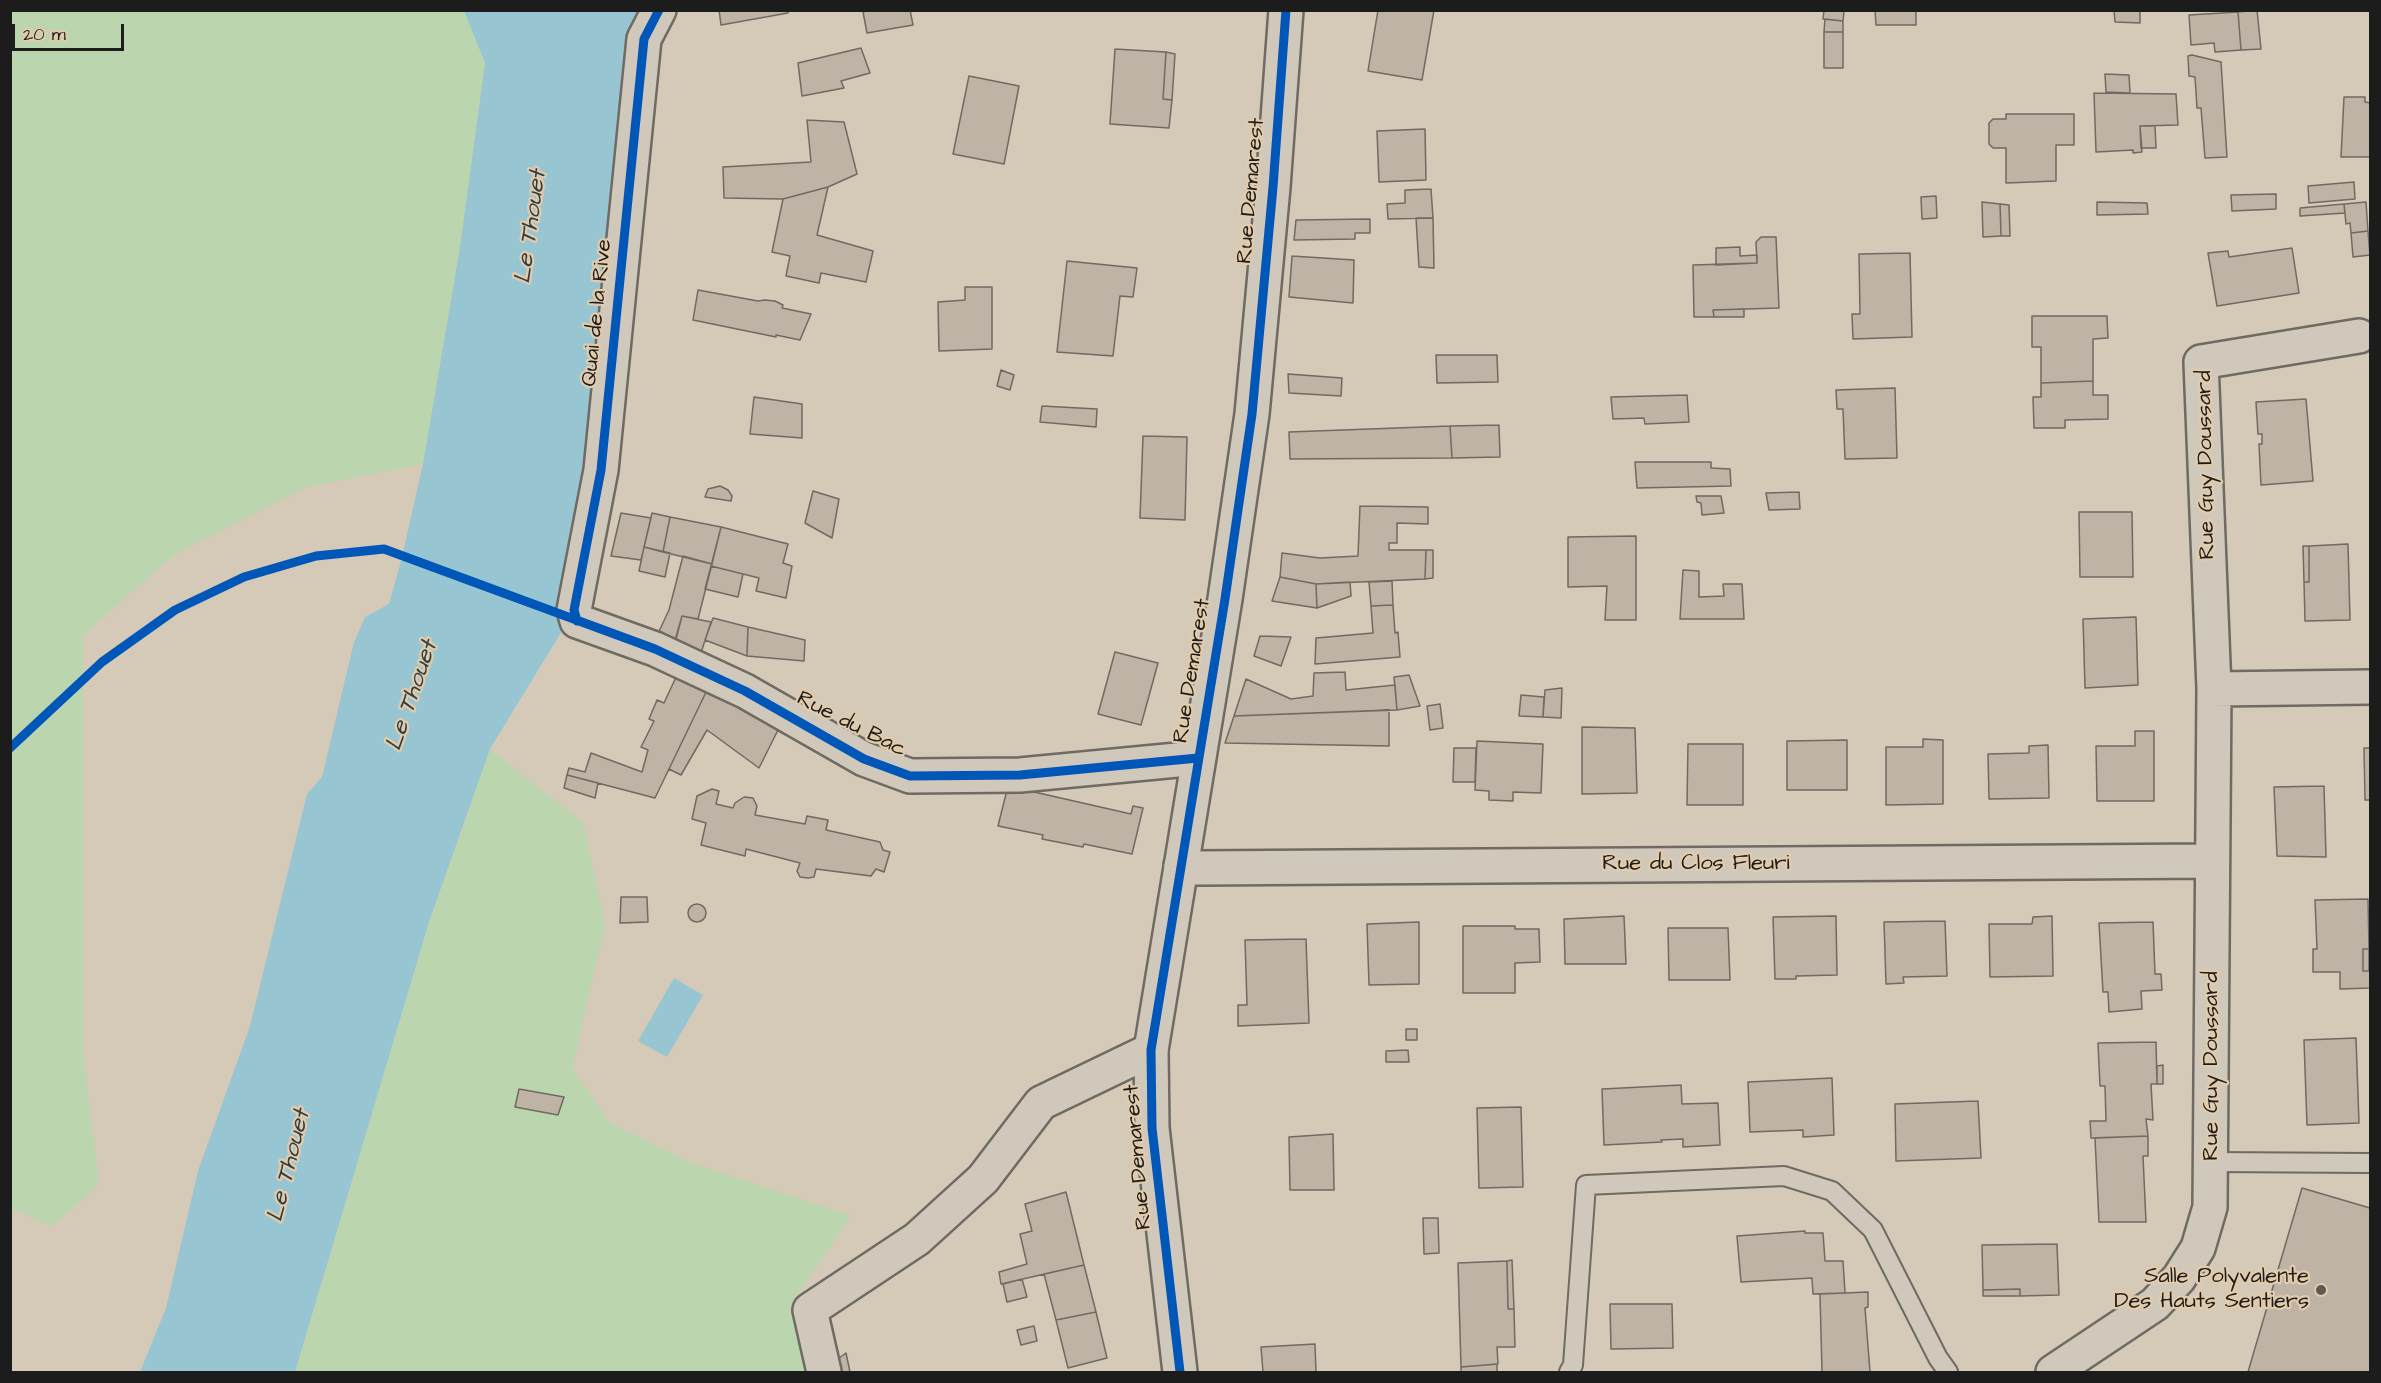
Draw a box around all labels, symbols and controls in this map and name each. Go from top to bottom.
scale bar [15,12,128,50]
text: 20 m [23,22,66,47]
street label: Rue Demarest [1232,117,1272,265]
water label: Le Thouet [510,168,554,286]
street label: Quai de la Rive [577,238,619,388]
street label: Rue Guy Doussard [2192,370,2222,560]
street label: Rue Demarest [1169,597,1217,745]
water label: Le Thouet [381,637,445,755]
street label: Rue du Bac [792,686,910,764]
street label: Rue du Clos Fleuri [1602,851,1790,877]
street label: Rue Guy Doussard [2199,971,2225,1161]
street label: Rue Demarest [1119,1083,1159,1231]
water label: Le Thouet [262,1107,318,1225]
place label: Salle Polyvalente Des Hauts Sentiers [2114,1264,2309,1316]
marker: Salle Polyvalente Des Hauts Sentiers [2314,1283,2328,1297]

